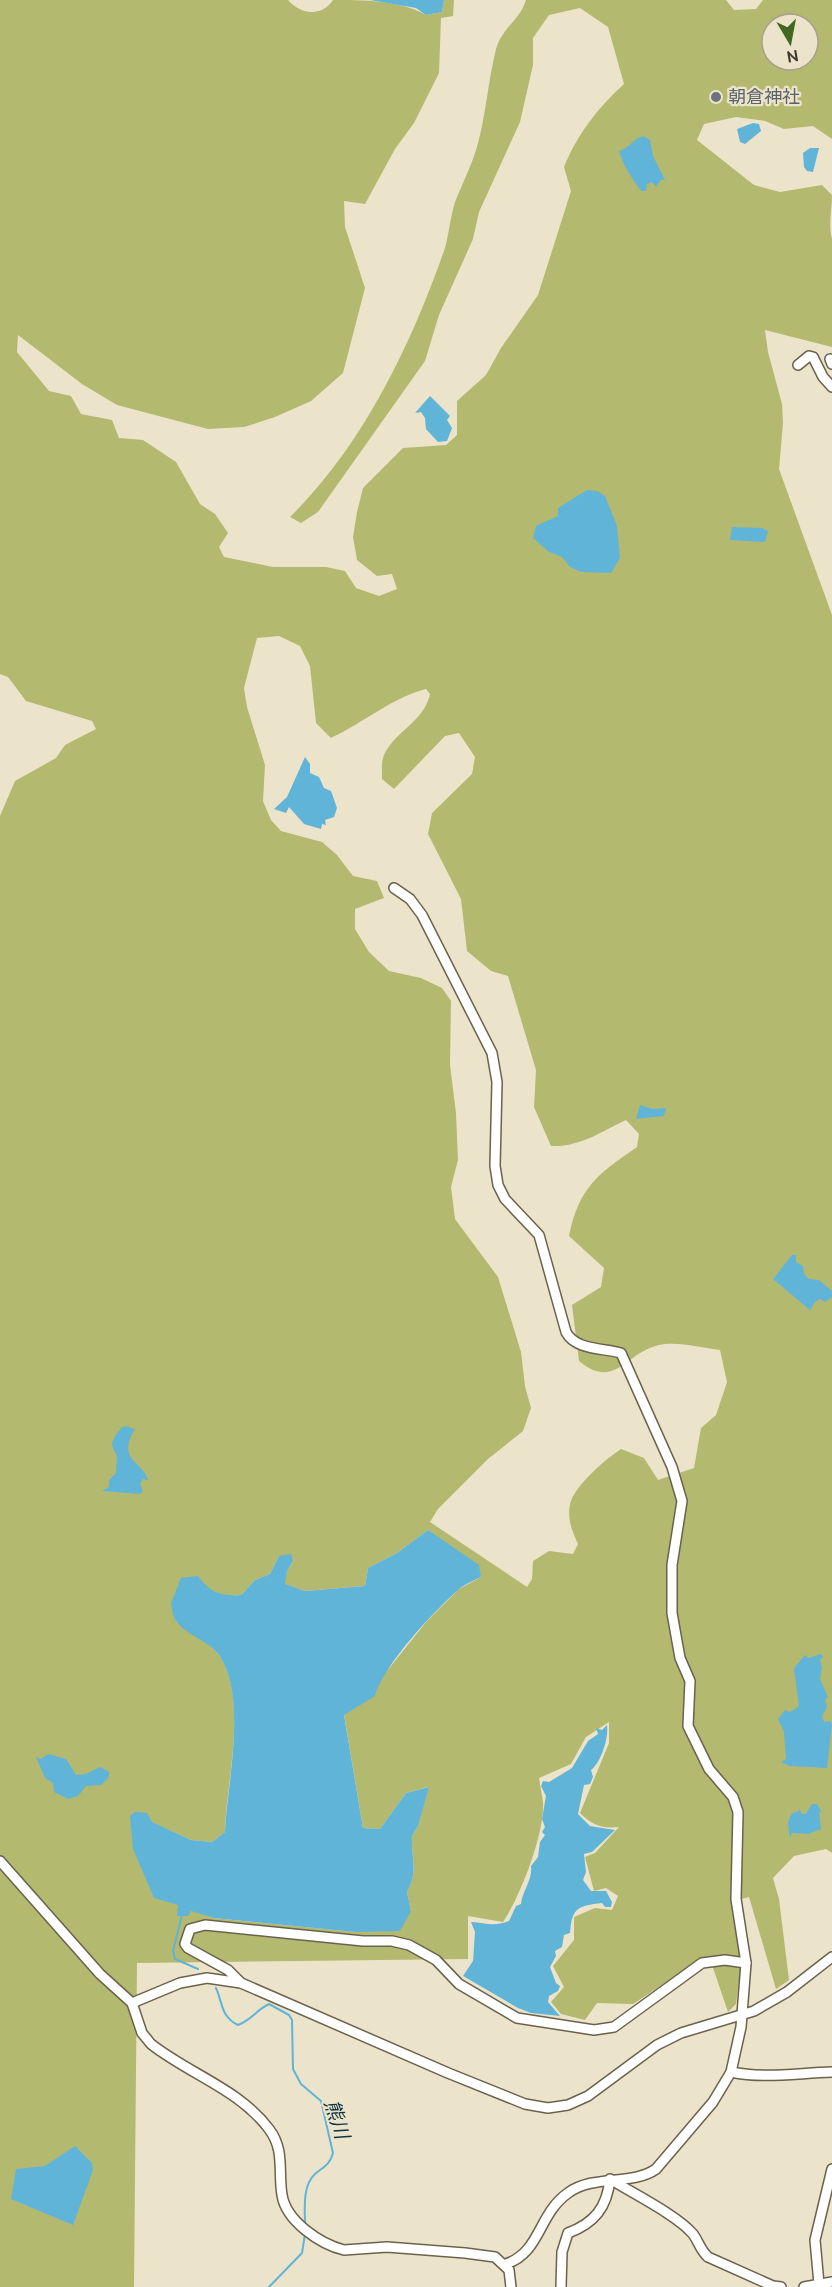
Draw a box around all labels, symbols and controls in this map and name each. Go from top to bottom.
north arrow [760,12,820,72]
text: N [785,47,800,67]
place label: 朝倉神社 [728,86,800,106]
marker: 朝倉神社 [709,90,723,104]
water label: 熊川 [320,2096,355,2143]

